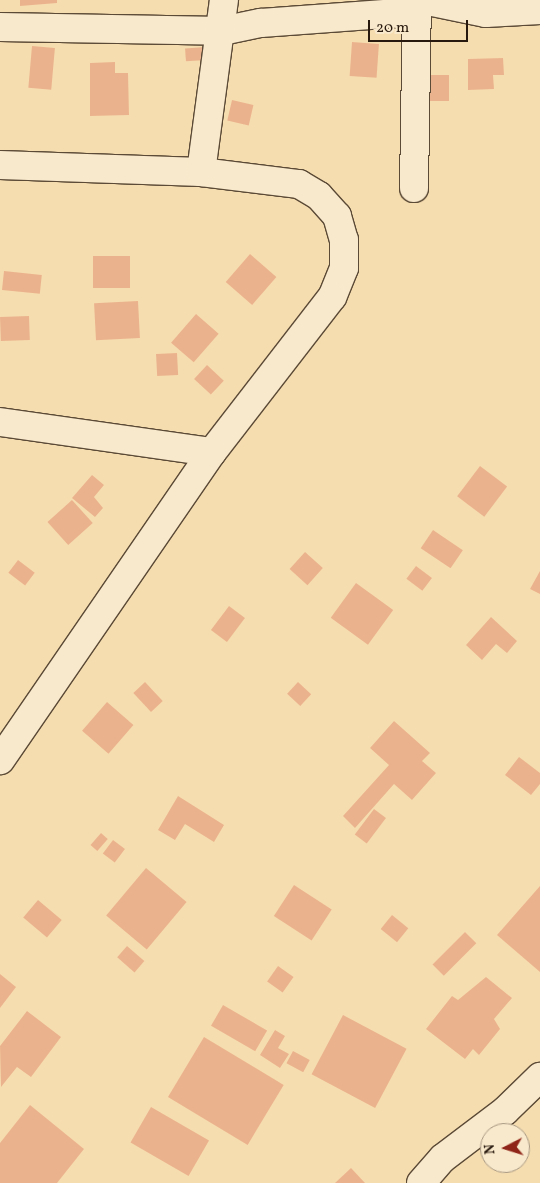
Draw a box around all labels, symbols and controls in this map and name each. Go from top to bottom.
scale bar [370,10,470,42]
text: 20 m [376,18,409,39]
north arrow [480,1123,530,1173]
text: N [481,1143,500,1155]

